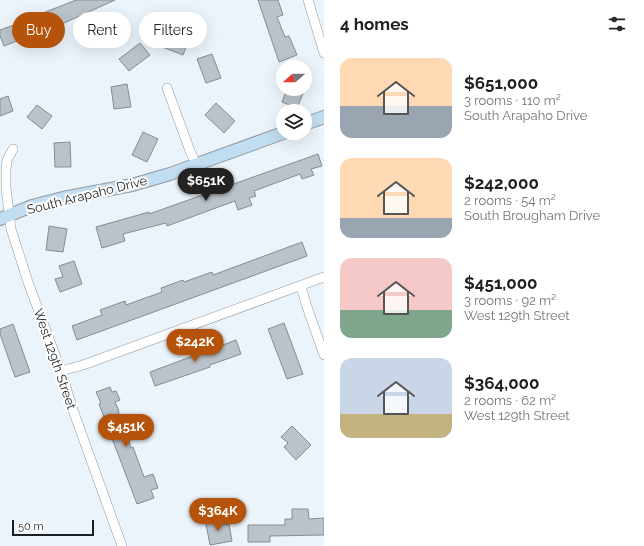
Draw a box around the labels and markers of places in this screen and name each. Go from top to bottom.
pin: $651K [178,168,234,202]
pin: $242K [167,329,223,363]
pin: $451K [98,414,154,448]
pin: $364K [190,498,246,532]

